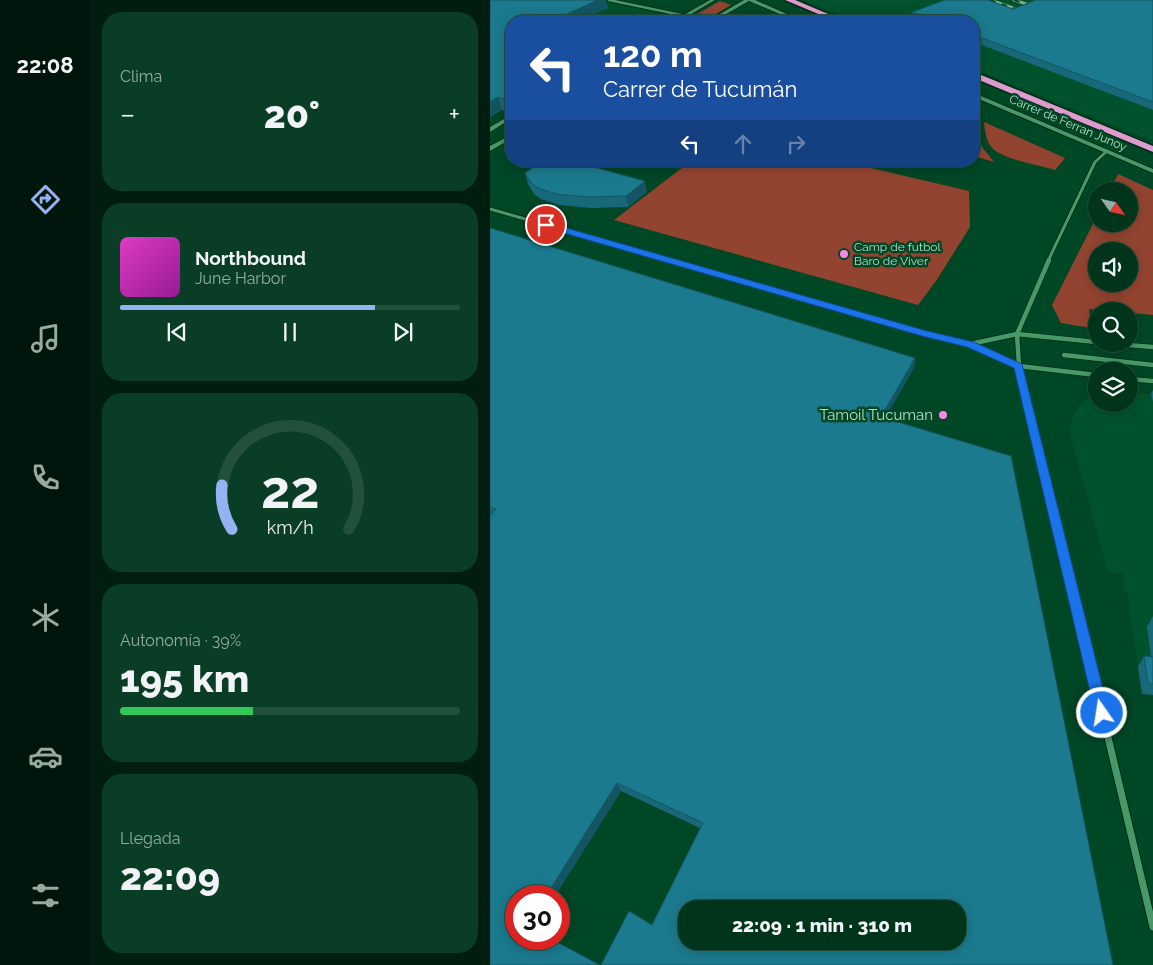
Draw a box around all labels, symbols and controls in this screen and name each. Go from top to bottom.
text: 120 m [603,34,703,75]
icon: left [520,35,585,100]
text: 22:08 [16,52,74,78]
text: Clima [120,67,162,86]
text: Carrer de Tucumán [603,76,797,102]
text: 20° [264,92,320,137]
street label: Carrer de Ferran Junoy [1007,92,1129,154]
text: − [120,98,135,131]
text: + [448,98,460,131]
icon: left [676,130,704,158]
icon: ahead [729,130,757,158]
icon: right [782,130,810,158]
icon: directions [28,182,63,217]
north arrow [1088,182,1138,232]
map controls [1088,182,1138,412]
pin [525,204,567,246]
icon: arrive [532,211,560,239]
place label: Camp de futbol Baro de Viver [854,240,941,268]
button: sound [1088,242,1138,292]
text: Northbound [195,247,306,269]
marker: Camp de futbol Baro de Viver [838,248,850,260]
text: June Harbor [195,269,286,288]
button: search [1088,302,1138,352]
icon: previous [163,318,191,346]
icon: pause [276,318,304,346]
icon: next [389,318,417,346]
icon: music [28,321,63,356]
button: layers [1088,362,1138,412]
place label: Tamoil Tucuman [820,406,933,424]
marker: Tamoil Tucuman [937,409,949,421]
text: 22 [261,459,319,520]
icon: phone [28,460,63,495]
text: km/h [266,517,314,538]
icon: climate [28,600,63,635]
text: Autonomía · 39% [120,631,241,650]
text: 195 km [120,656,249,701]
position arrow [1075,686,1127,738]
icon: car [28,739,63,774]
text: Llegada [120,829,180,848]
text: 22:09 [120,854,220,899]
icon: filters [28,878,63,913]
speed limit sign: 30 [505,885,570,950]
text: 22:09 · 1 min · 310 m [732,914,912,936]

